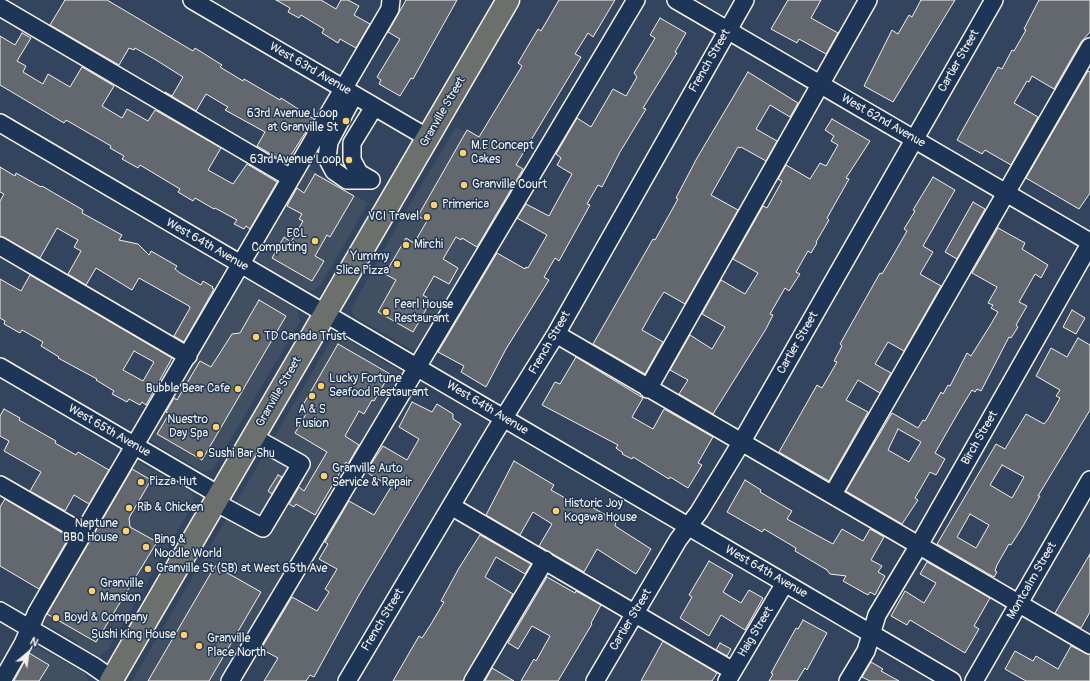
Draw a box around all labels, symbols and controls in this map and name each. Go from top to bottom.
street label: French Street [686,27,734,95]
street label: Cartier Street [935,27,983,95]
street label: West 63rd Avenue [267,40,353,98]
street label: Granville Street [417,74,469,150]
street label: West 62nd Avenue [838,91,928,151]
place label: 63rd Avenue Loop at Granville St [247,107,338,135]
marker: 63rd Avenue Loop at Granville St [341,116,351,126]
place label: M.E Concept Cakes [471,139,534,167]
marker: M.E Concept Cakes [458,148,468,158]
place label: 63rd Avenue Loop [250,153,341,167]
marker: 63rd Avenue Loop [344,155,354,165]
place label: Granville Court [472,178,547,192]
marker: Granville Court [459,180,469,190]
place label: Primerica [442,198,489,212]
marker: Primerica [429,200,439,210]
place label: VCI Travel [368,210,419,224]
marker: VCI Travel [422,212,432,222]
street label: West 64th Avenue [163,216,251,274]
place label: ECL Computing [251,227,307,255]
marker: ECL Computing [310,236,320,246]
place label: Mirchi [414,238,443,252]
marker: Mirchi [401,240,411,250]
place label: Yummy Slice Pizza [336,250,389,278]
marker: Yummy Slice Pizza [392,259,402,269]
place label: Pearl House Restaurant [394,298,453,326]
marker: Pearl House Restaurant [381,307,391,317]
street label: French Street [526,309,574,377]
street label: Cartier Street [774,309,822,377]
place label: TD Canada Trust [264,330,347,344]
marker: TD Canada Trust [251,332,261,342]
street label: Granville Street [253,354,305,430]
place label: Lucky Fortune Seafood Restaurant [329,372,428,400]
street label: West 64th Avenue [443,378,531,438]
marker: Lucky Fortune Seafood Restaurant [316,381,326,391]
place label: Bubble Bear Cafe [146,382,230,396]
marker: Bubble Bear Cafe [233,384,243,394]
marker: A & S Fusion [307,391,317,401]
street label: West 65th Avenue [65,402,153,460]
place label: A & S Fusion [295,403,329,431]
street label: Birch Street [959,408,1001,468]
place label: Nuestro Day Spa [167,413,208,441]
marker: Nuestro Day Spa [211,422,221,432]
place label: Sushi Bar Shu [208,447,275,461]
marker: Sushi Bar Shu [195,449,205,459]
place label: Granville Auto Service & Repair [332,462,412,490]
marker: Granville Auto Service & Repair [319,471,329,481]
place label: Pizza Hut [149,475,197,489]
marker: Pizza Hut [136,477,146,487]
place label: Historic Joy Kogawa House [564,497,637,525]
place label: Rib & Chicken [137,501,204,515]
marker: Rib & Chicken [124,503,134,513]
marker: Historic Joy Kogawa House [551,506,561,516]
place label: Neptune BBQ House [63,517,118,545]
marker: Neptune BBQ House [121,526,131,536]
place label: Bing & Noodle World [154,533,222,561]
street label: Montcalm Street [1004,540,1060,622]
marker: Bing & Noodle World [141,542,151,552]
street label: West 64th Avenue [722,543,810,601]
place label: Granville St (SB) at West 65th Ave [156,562,327,576]
marker: Granville St (SB) at West 65th Ave [143,564,153,574]
place label: Granville Mansion [100,577,143,605]
marker: Granville Mansion [87,586,97,596]
street label: French Street [359,586,407,654]
street label: Cartier Street [607,586,655,654]
street label: Haig Street [735,604,777,660]
place label: Boyd & Company [64,611,148,625]
marker: Boyd & Company [51,613,61,623]
place label: Sushi King House [91,628,176,642]
marker: Sushi King House [179,630,189,640]
place label: Granville Place North [207,632,266,660]
north arrow [8,633,48,673]
text: N [28,635,40,650]
marker: Granville Place North [194,641,204,651]

